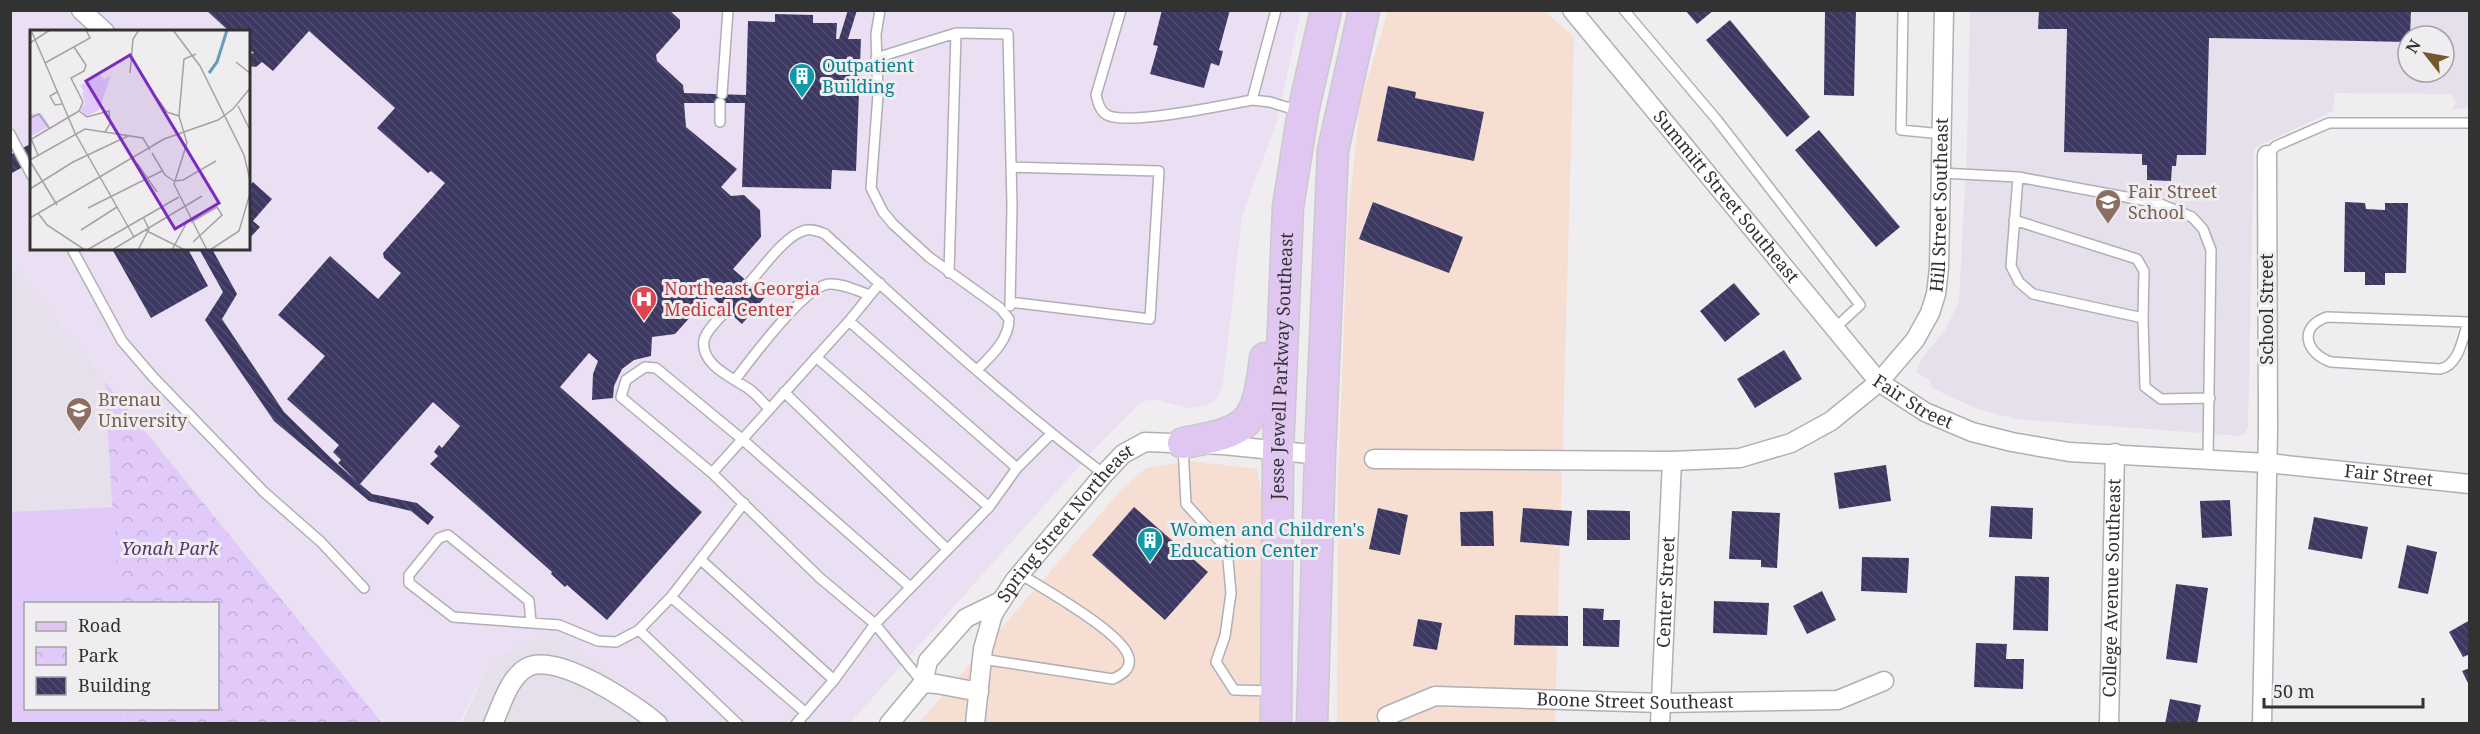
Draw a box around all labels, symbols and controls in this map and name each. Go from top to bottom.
north arrow [2396,24,2456,84]
inset map [30,30,250,250]
text: N [2400,35,2426,57]
place label: Outpatient Building [822,53,914,98]
building icon: Outpatient Building [787,61,817,99]
street label: Summitt Street Southeast [1648,105,1805,287]
street label: Hill Street Southeast [1923,118,1953,293]
place label: Fair Street School [2128,179,2217,224]
school or university icon: Fair Street School [2093,187,2123,225]
street label: Jesse Jewell Parkway Southeast [1265,232,1298,501]
street label: School Street [2254,253,2278,365]
place label: Northeast Georgia Medical Center [664,276,820,321]
hospital icon: Northeast Georgia Medical Center [629,284,659,322]
street label: Fair Street [1869,368,1957,434]
place label: Brenau University [98,387,188,432]
school or university icon: Brenau University [64,395,94,433]
street label: Spring Street Northeast [991,438,1137,607]
street label: Fair Street [2343,458,2434,491]
street label: College Avenue Southeast [2097,478,2125,698]
place label: Women and Children's Education Center [1170,517,1365,562]
building icon: Women and Children's Education Center [1135,525,1165,563]
park label: Yonah Park [121,536,219,560]
street label: Center Street [1650,536,1680,648]
legend [24,602,219,710]
text: Road [78,613,121,637]
text: Park [78,643,118,667]
scale bar [2264,671,2423,709]
text: Building [78,673,151,697]
text: 50 m [2273,679,2315,703]
street label: Boone Street Southeast [1536,686,1734,714]

